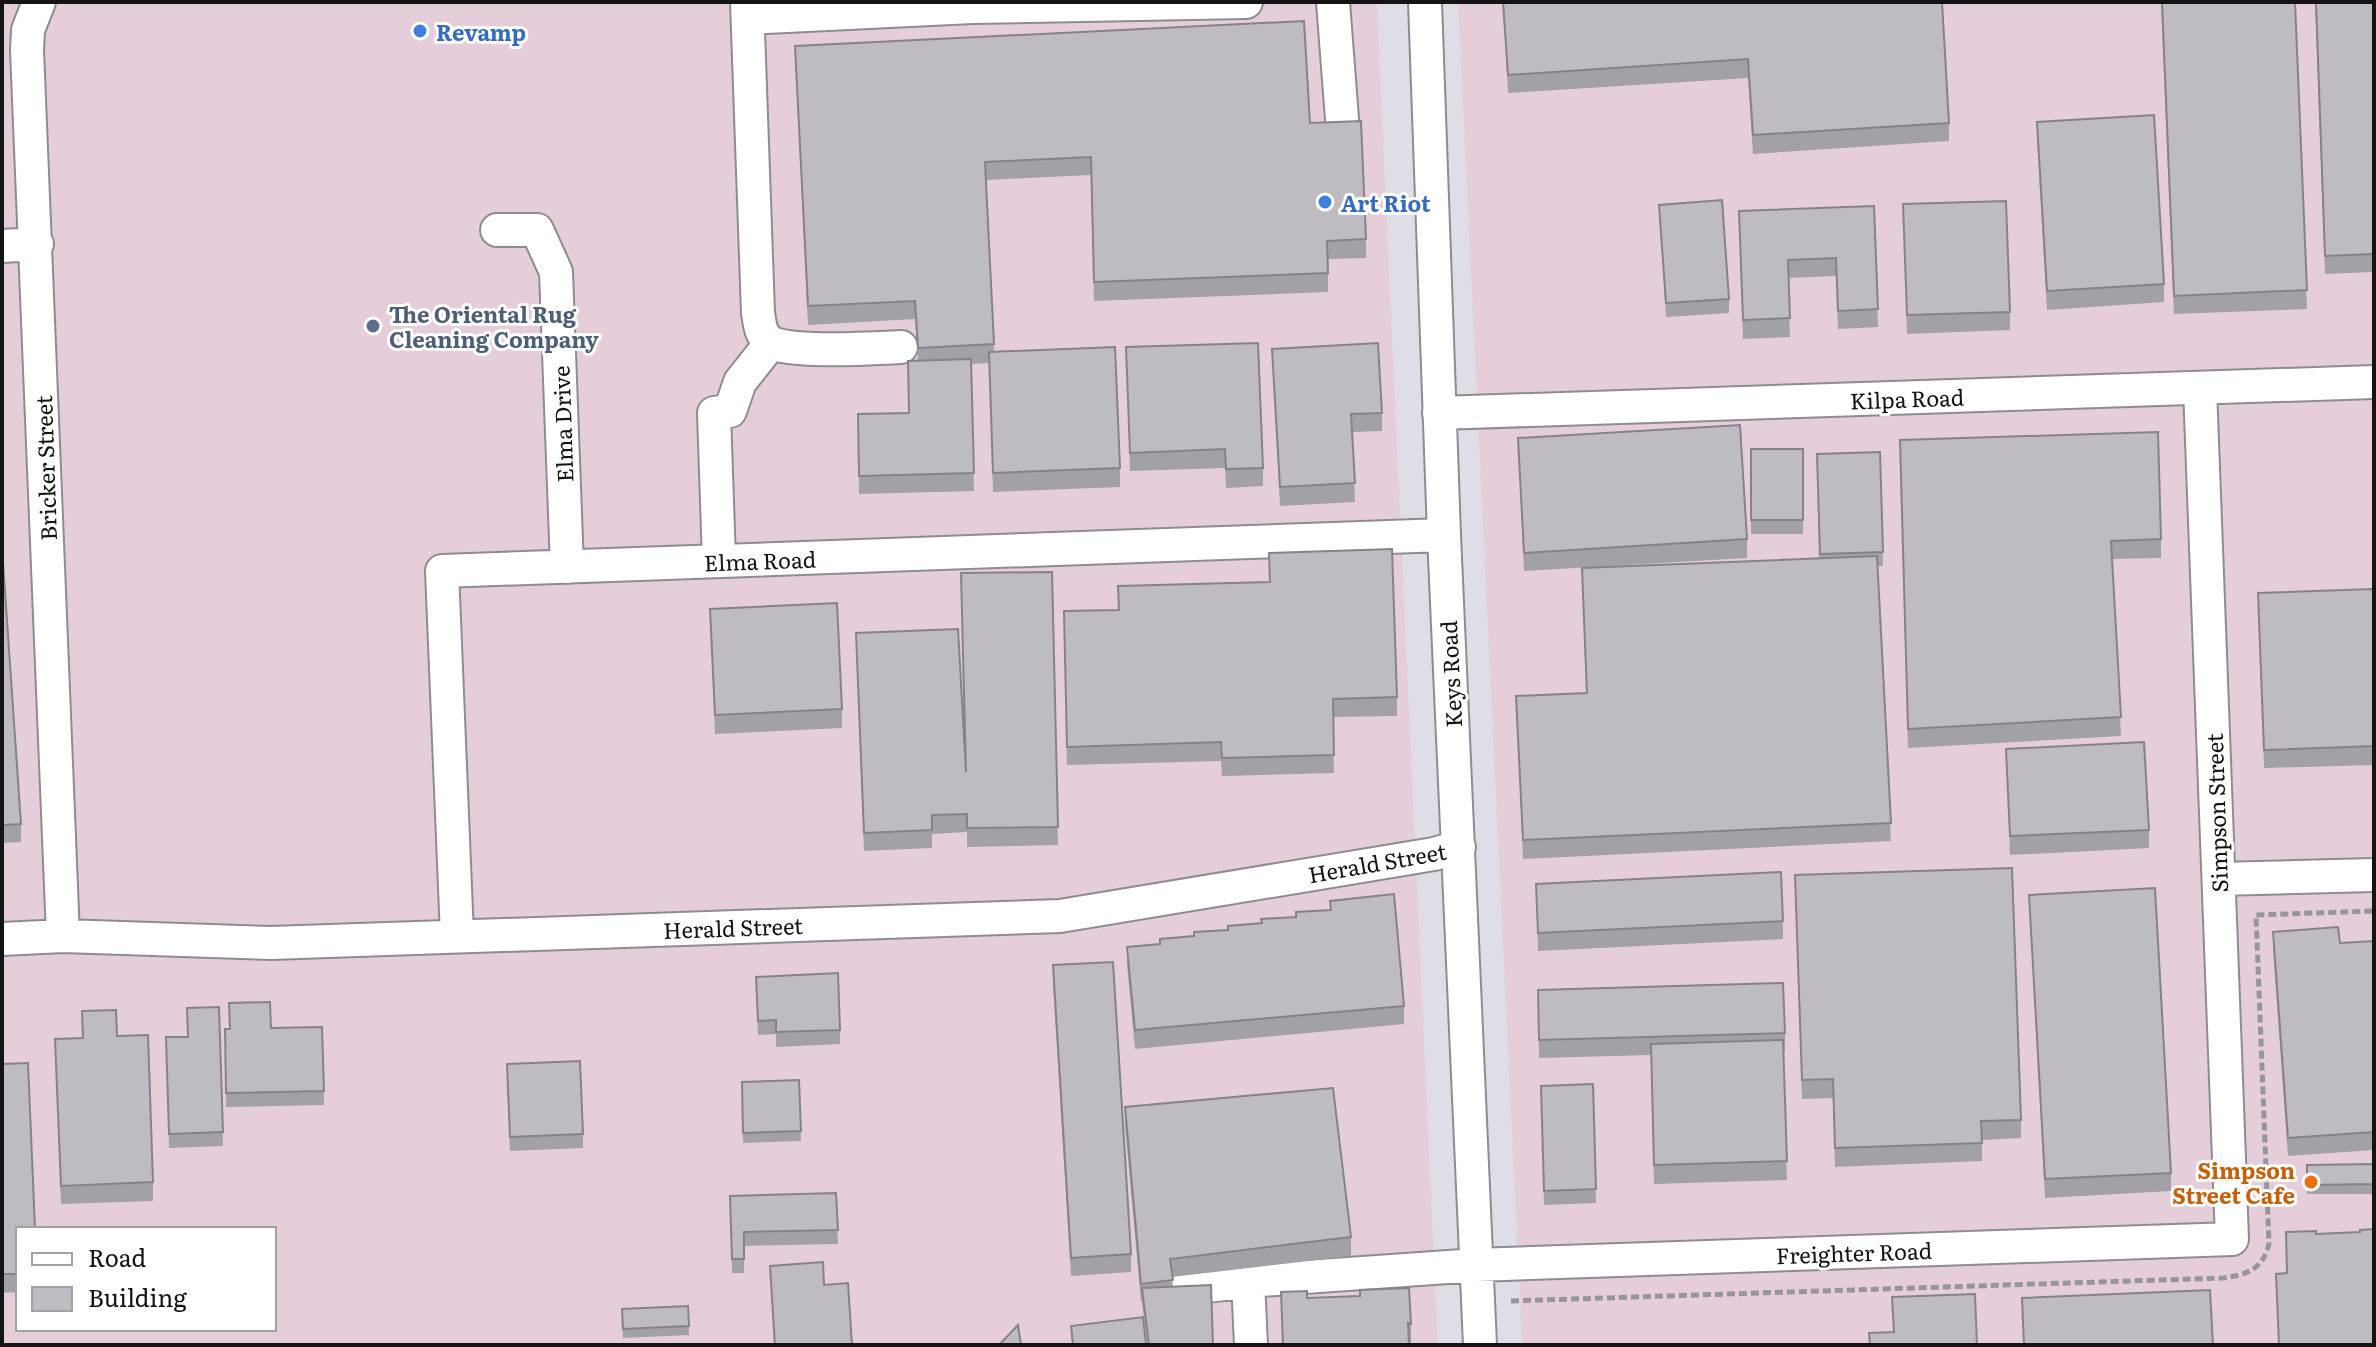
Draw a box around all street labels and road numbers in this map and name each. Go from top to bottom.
street label: Elma Drive [543,365,581,483]
street label: Kilpa Road [1849,380,1965,416]
street label: Bricker Street [26,395,64,541]
street label: Elma Road [703,542,817,578]
street label: Keys Road [1431,620,1469,728]
street label: Simpson Street [2197,733,2235,893]
street label: Herald Street [1305,834,1449,890]
street label: Herald Street [663,908,803,946]
street label: Freighter Road [1775,1233,1933,1271]

